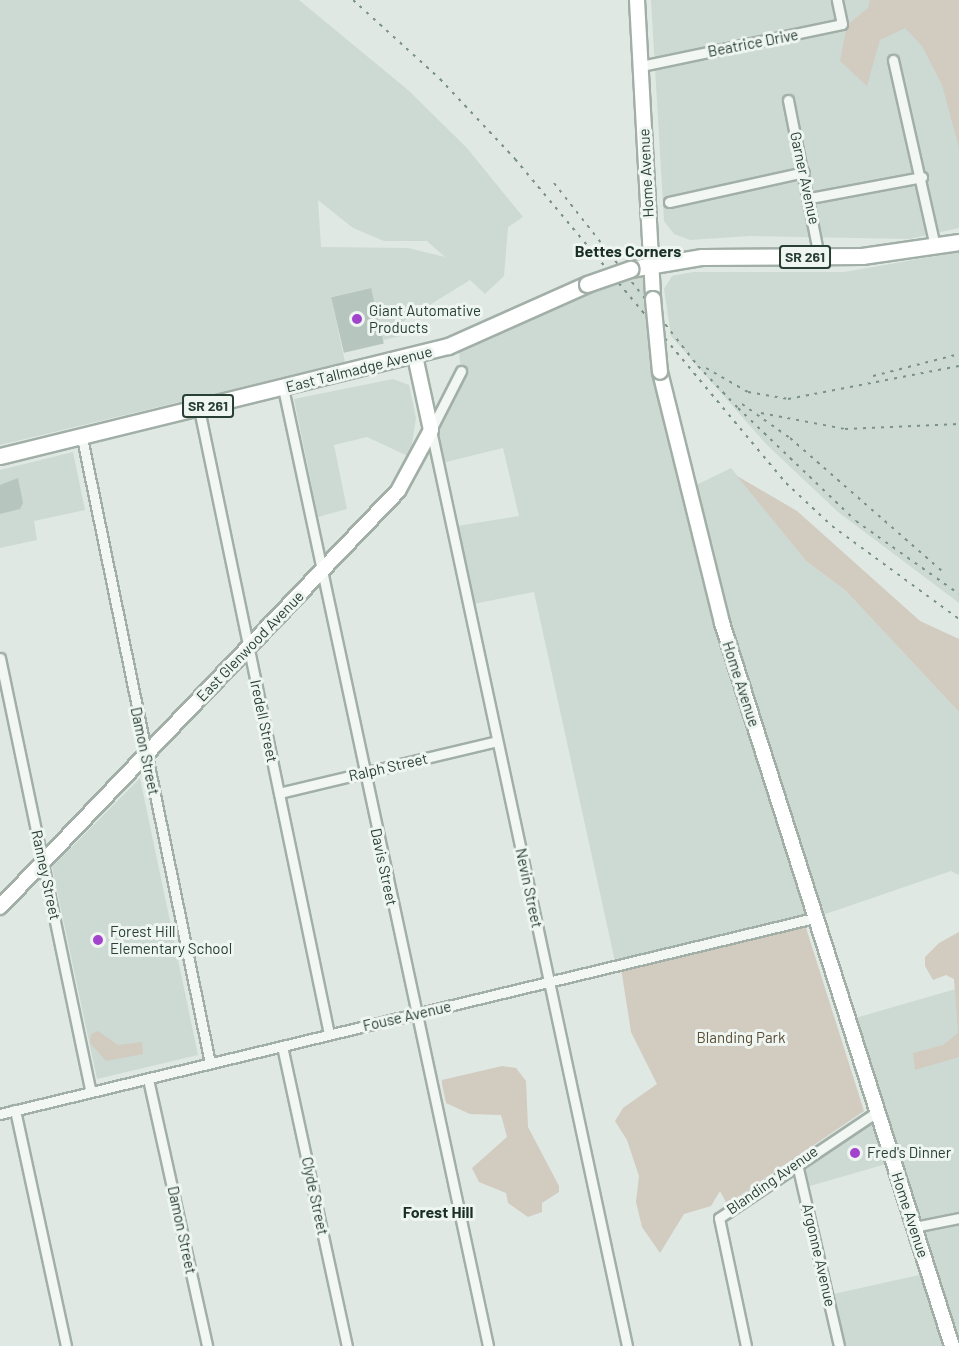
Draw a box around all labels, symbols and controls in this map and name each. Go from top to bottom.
street label: Beatrice Drive [706,25,800,61]
street label: Home Avenue [635,128,657,218]
street label: Garner Avenue [786,130,824,226]
district label: Bettes Corners [575,241,681,261]
road number: SR 261 [778,246,832,268]
place label: Giant Automative Products [369,301,481,336]
marker: Giant Automative Products [350,312,364,326]
street label: East Tallmadge Avenue [284,342,434,396]
road number: SR 261 [181,395,235,417]
street label: East Glenwood Avenue [193,587,307,705]
street label: Home Avenue [719,639,763,729]
street label: Iredell Street [246,678,282,764]
street label: Damon Street [127,705,163,797]
street label: Ralph Street [347,749,429,785]
street label: Davis Street [367,827,401,907]
street label: Ranney Street [28,828,64,922]
street label: Nevin Street [512,847,546,929]
place label: Forest Hill Elementary School [110,922,232,957]
marker: Forest Hill Elementary School [91,933,105,947]
street label: Fouse Avenue [361,997,453,1035]
park label: Blanding Park [696,1029,786,1047]
street label: Blanding Avenue [723,1142,821,1218]
place label: Fred's Dinner [867,1144,951,1162]
marker: Fred's Dinner [848,1146,862,1160]
street label: Clyde Street [298,1155,332,1237]
street label: Home Avenue [888,1170,932,1260]
street label: Damon Street [164,1184,200,1276]
district label: Forest Hill [403,1202,473,1222]
street label: Argonne Avenue [798,1202,840,1308]

